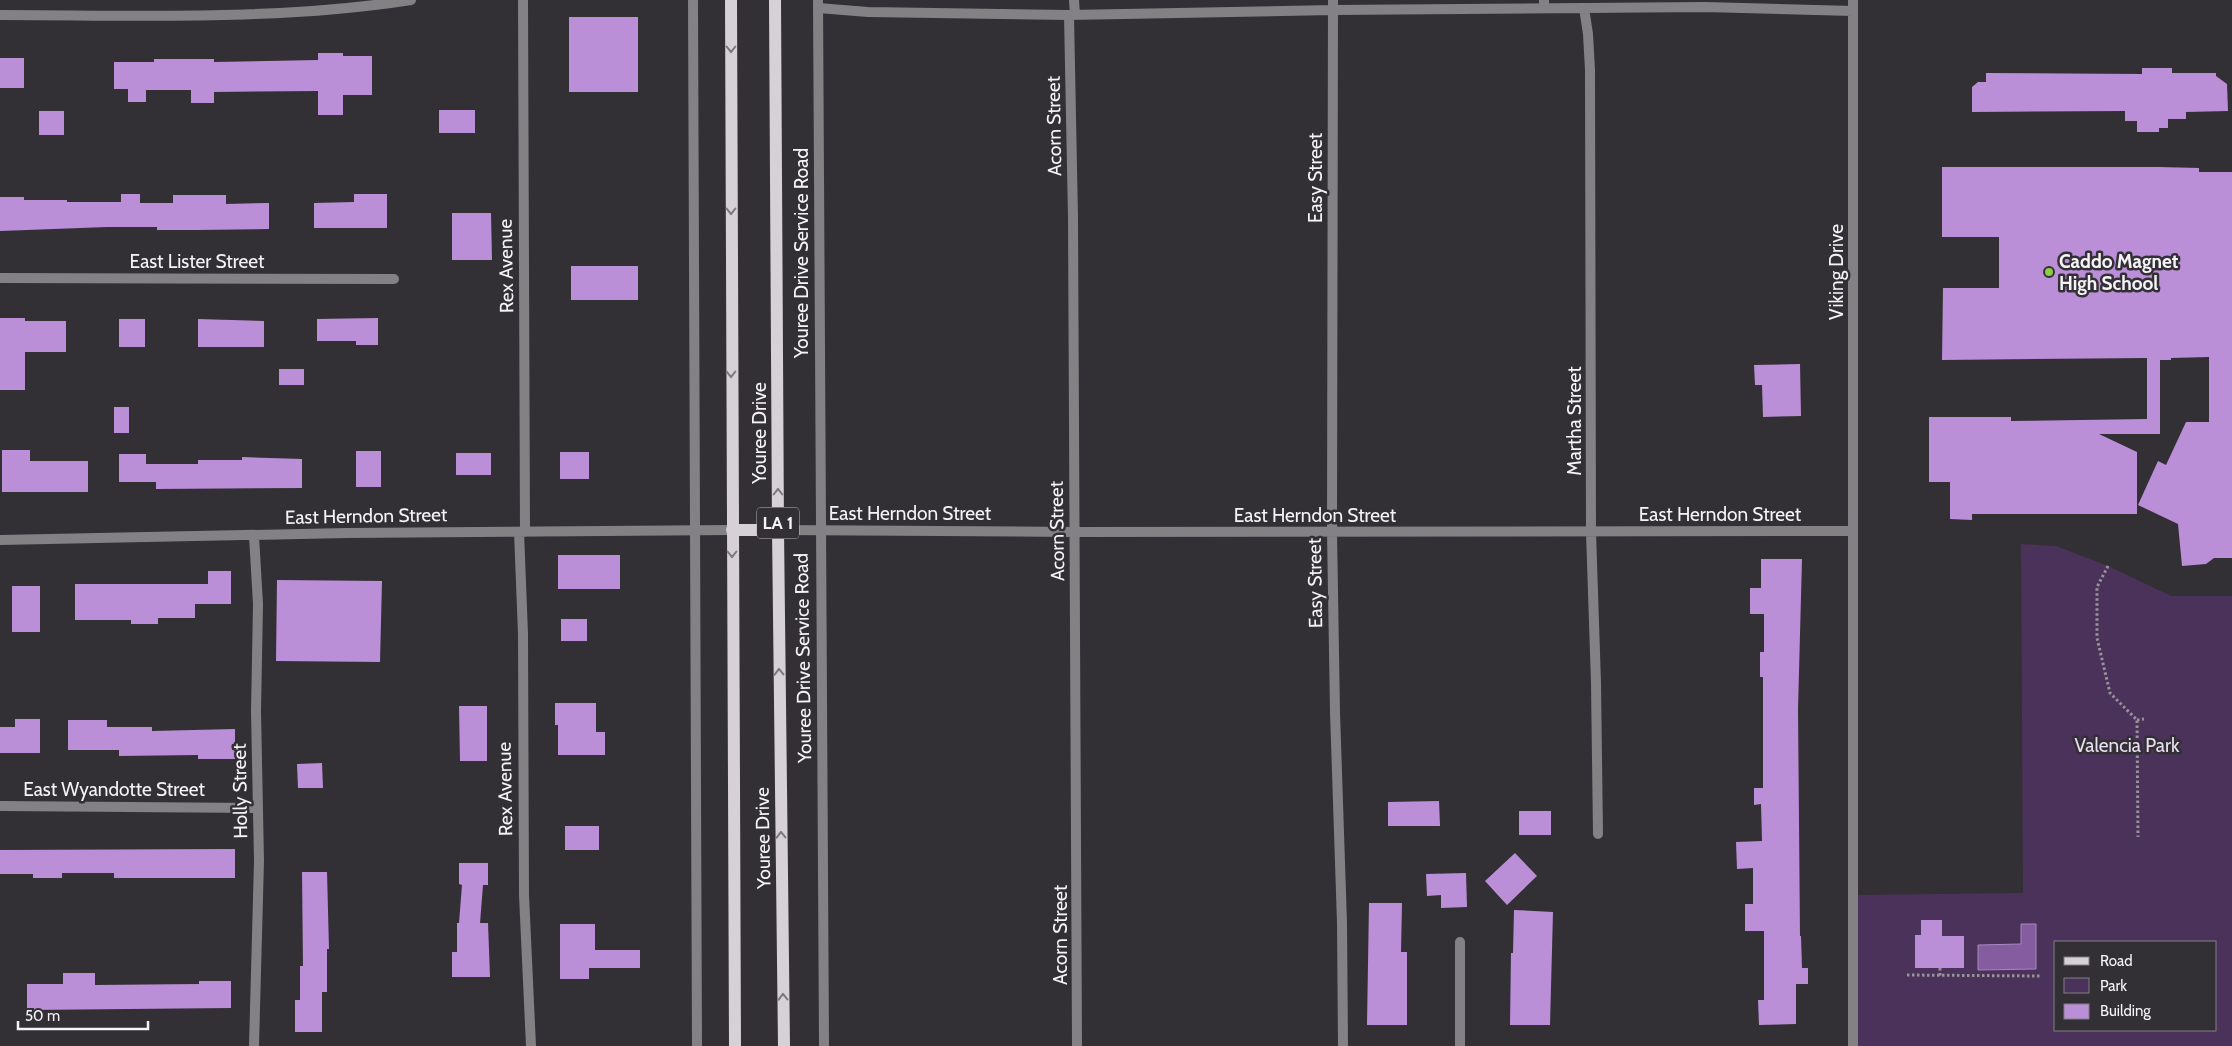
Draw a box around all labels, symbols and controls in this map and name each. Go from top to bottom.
one-way arrow [726,45,736,53]
street label: Acorn Street [1042,75,1066,176]
street label: Easy Street [1304,132,1327,223]
street label: Youree Drive Service Road [790,148,813,359]
one-way arrow [726,208,736,215]
street label: Rex Avenue [494,218,518,313]
street label: Viking Drive [1825,224,1848,320]
street label: East Lister Street [130,250,265,273]
place label: Caddo Magnet High School [2059,250,2179,295]
marker: Caddo Magnet High School [2043,266,2055,278]
street label: Martha Street [1563,366,1586,476]
one-way arrow [726,370,736,378]
street label: Youree Drive [748,382,771,485]
street label: Acorn Street [1045,480,1069,581]
one-way arrow [773,488,783,496]
street label: East Herndon Street [829,502,992,525]
street label: East Herndon Street [285,503,448,529]
street label: East Herndon Street [1639,503,1802,526]
street label: East Herndon Street [1234,504,1397,527]
road number: LA 1 [757,508,799,538]
street label: Easy Street [1303,537,1327,628]
one-way arrow [727,550,737,558]
street label: Youree Drive Service Road [790,553,816,764]
one-way arrow [774,668,785,676]
park label: Valencia Park [2075,734,2180,757]
street label: Rex Avenue [493,741,517,836]
street label: Holly Street [228,743,252,839]
street label: East Wyandotte Street [23,778,205,801]
street label: Youree Drive [751,787,775,890]
one-way arrow [776,831,786,838]
street label: Acorn Street [1049,884,1072,985]
legend [2054,941,2217,1031]
text: Road [2100,952,2133,970]
text: Park [2100,977,2127,995]
one-way arrow [778,993,788,1001]
scale bar [18,998,148,1030]
text: Building [2100,1002,2151,1020]
text: 50 m [25,1007,60,1025]

